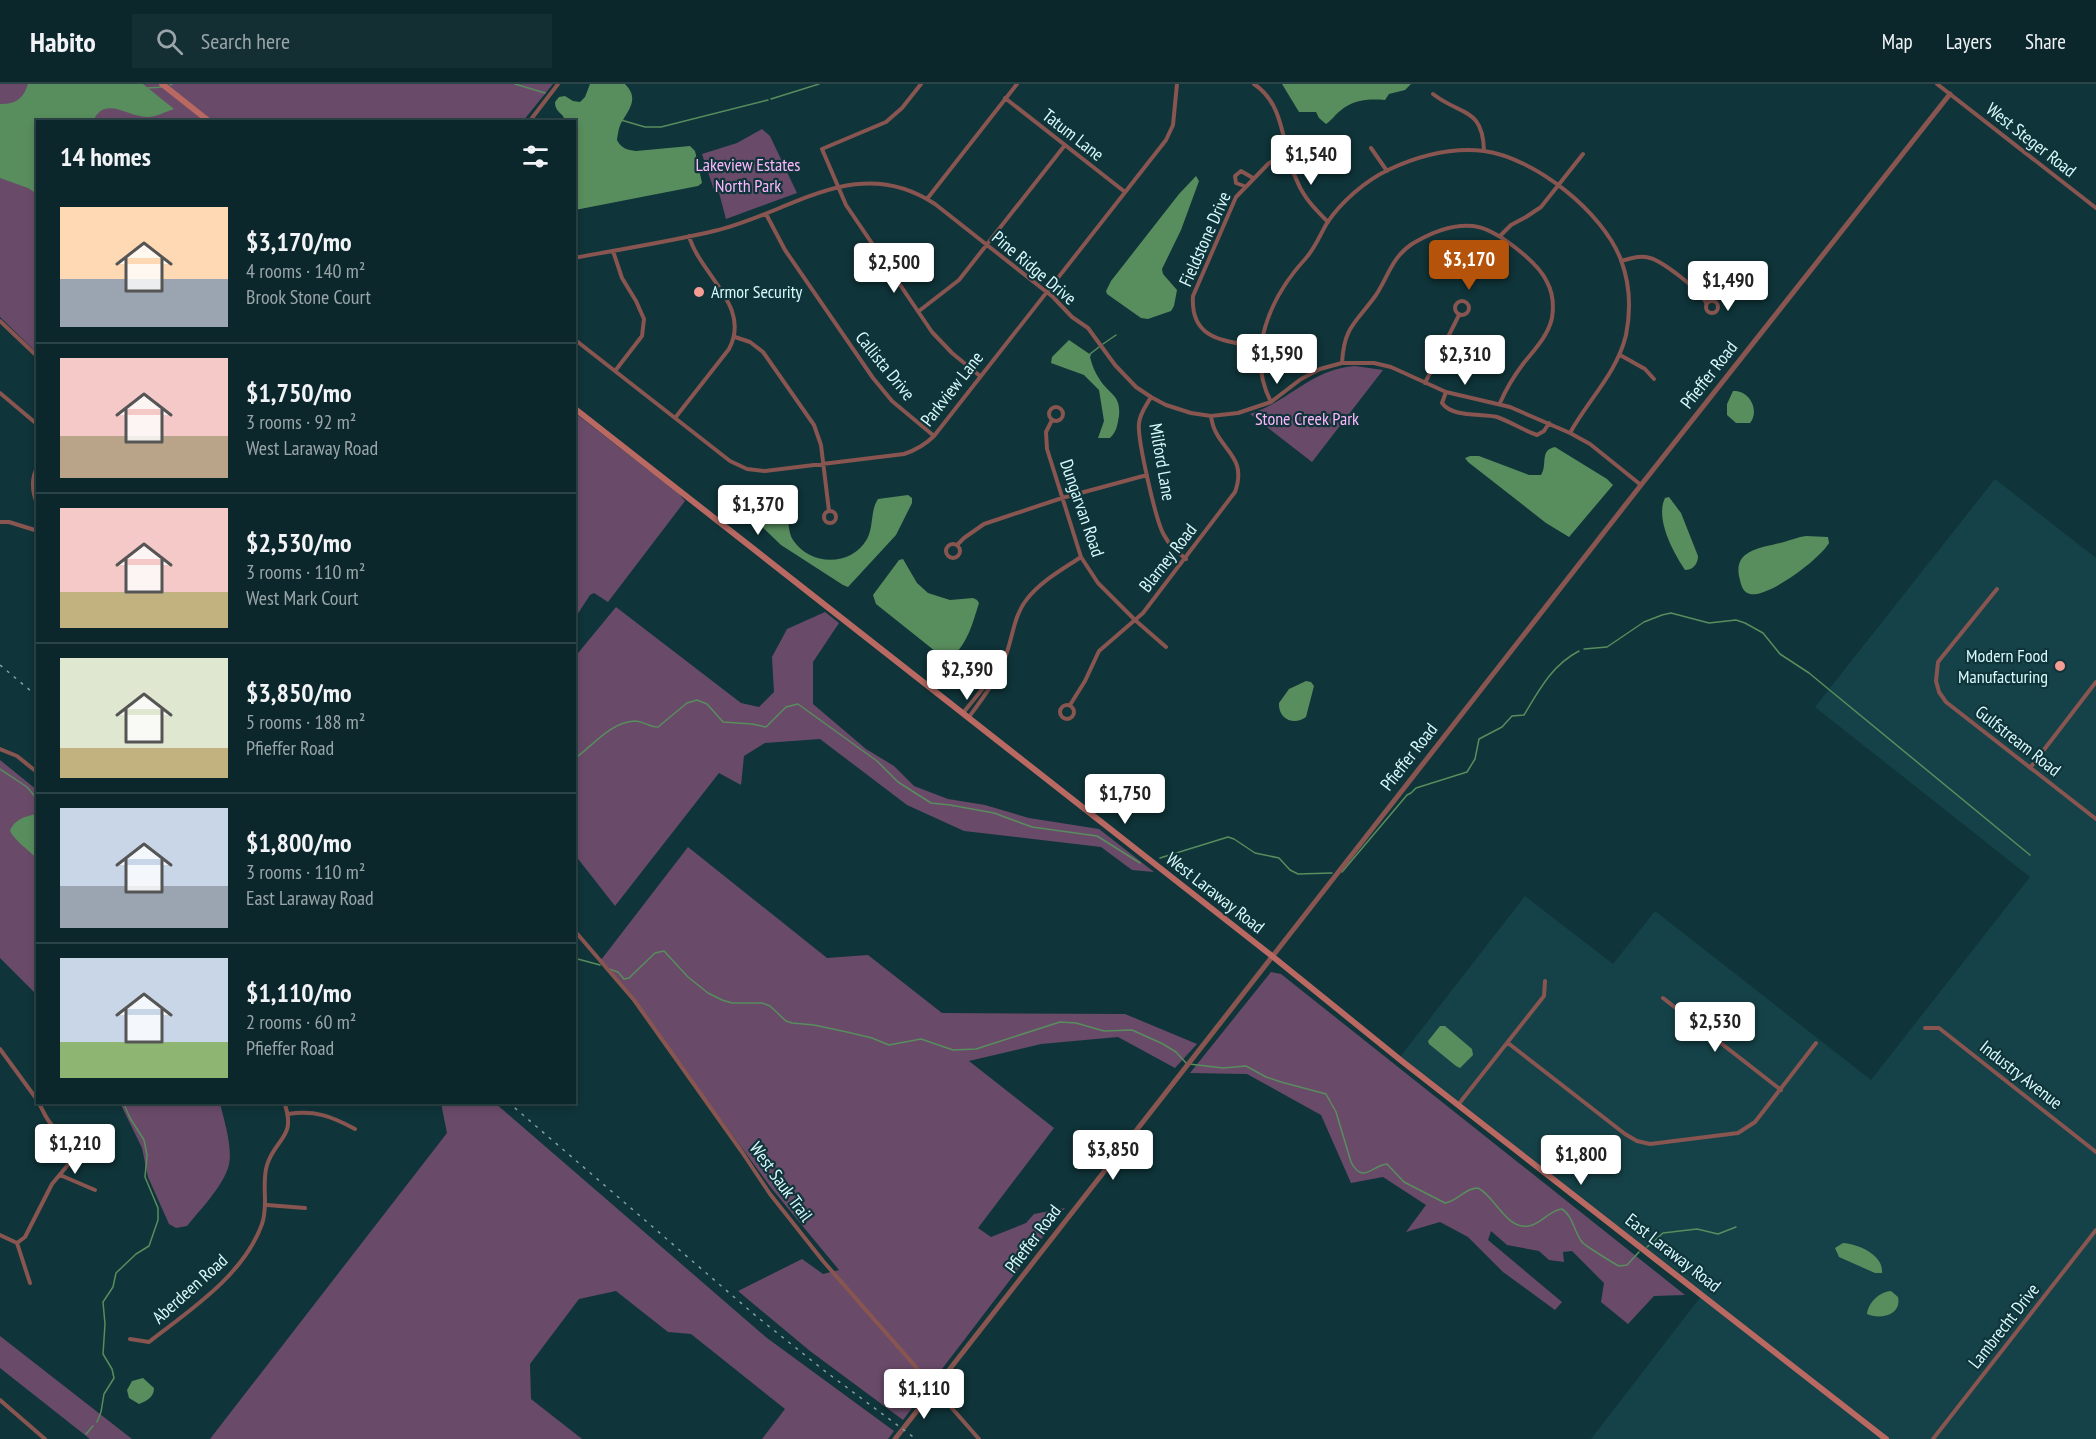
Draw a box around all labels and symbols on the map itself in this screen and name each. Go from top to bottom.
street label: West Steger Road [1982,97,2081,182]
street label: Tatum Lane [1038,103,1109,166]
pin: $1,540 [1262,135,1360,186]
park label: Lakeview Estates North Park [696,153,800,197]
street label: Fieldstone Drive [1173,188,1236,290]
street label: Pine Ridge Drive [987,226,1081,310]
pin: $3,170 [1420,240,1518,291]
pin: $2,500 [845,243,943,294]
pin: $1,490 [1679,261,1777,312]
place label: Armor Security [711,280,803,303]
marker: Armor Security [692,285,706,299]
street label: Callista Drive [851,326,920,405]
pin: $1,590 [1228,334,1326,385]
pin: $2,310 [1416,335,1514,386]
street label: Pfieffer Road [1675,336,1742,413]
street label: Parkview Lane [915,347,988,431]
park label: Stone Creek Park [1255,407,1359,430]
street label: Milford Lane [1144,421,1181,502]
street label: Dungarvan Road [1055,456,1110,560]
pin: $1,370 [709,485,807,536]
street label: Blarney Road [1134,519,1201,597]
place label: Modern Food Manufacturing [1958,644,2048,688]
pin: $2,390 [918,650,1016,701]
marker: Modern Food Manufacturing [2053,659,2067,673]
street label: Gulfstream Road [1971,700,2066,781]
street label: Pfieffer Road [1375,718,1442,795]
pin: $1,750 [1076,774,1174,825]
street label: West Laraway Road [1161,847,1269,938]
pin: $2,530 [1666,1002,1764,1053]
street label: Industry Avenue [1975,1035,2067,1114]
pin: $1,210 [26,1124,124,1175]
pin: $3,850 [1064,1130,1162,1181]
pin: $1,800 [1532,1135,1630,1186]
street label: West Sauk Trail [745,1137,819,1227]
street label: Pfieffer Road [1000,1200,1066,1277]
street label: East Laraway Road [1621,1208,1726,1297]
street label: Aberdeen Road [147,1249,232,1329]
street label: Lambrecht Drive [1963,1278,2044,1373]
pin: $1,110 [875,1369,973,1420]

